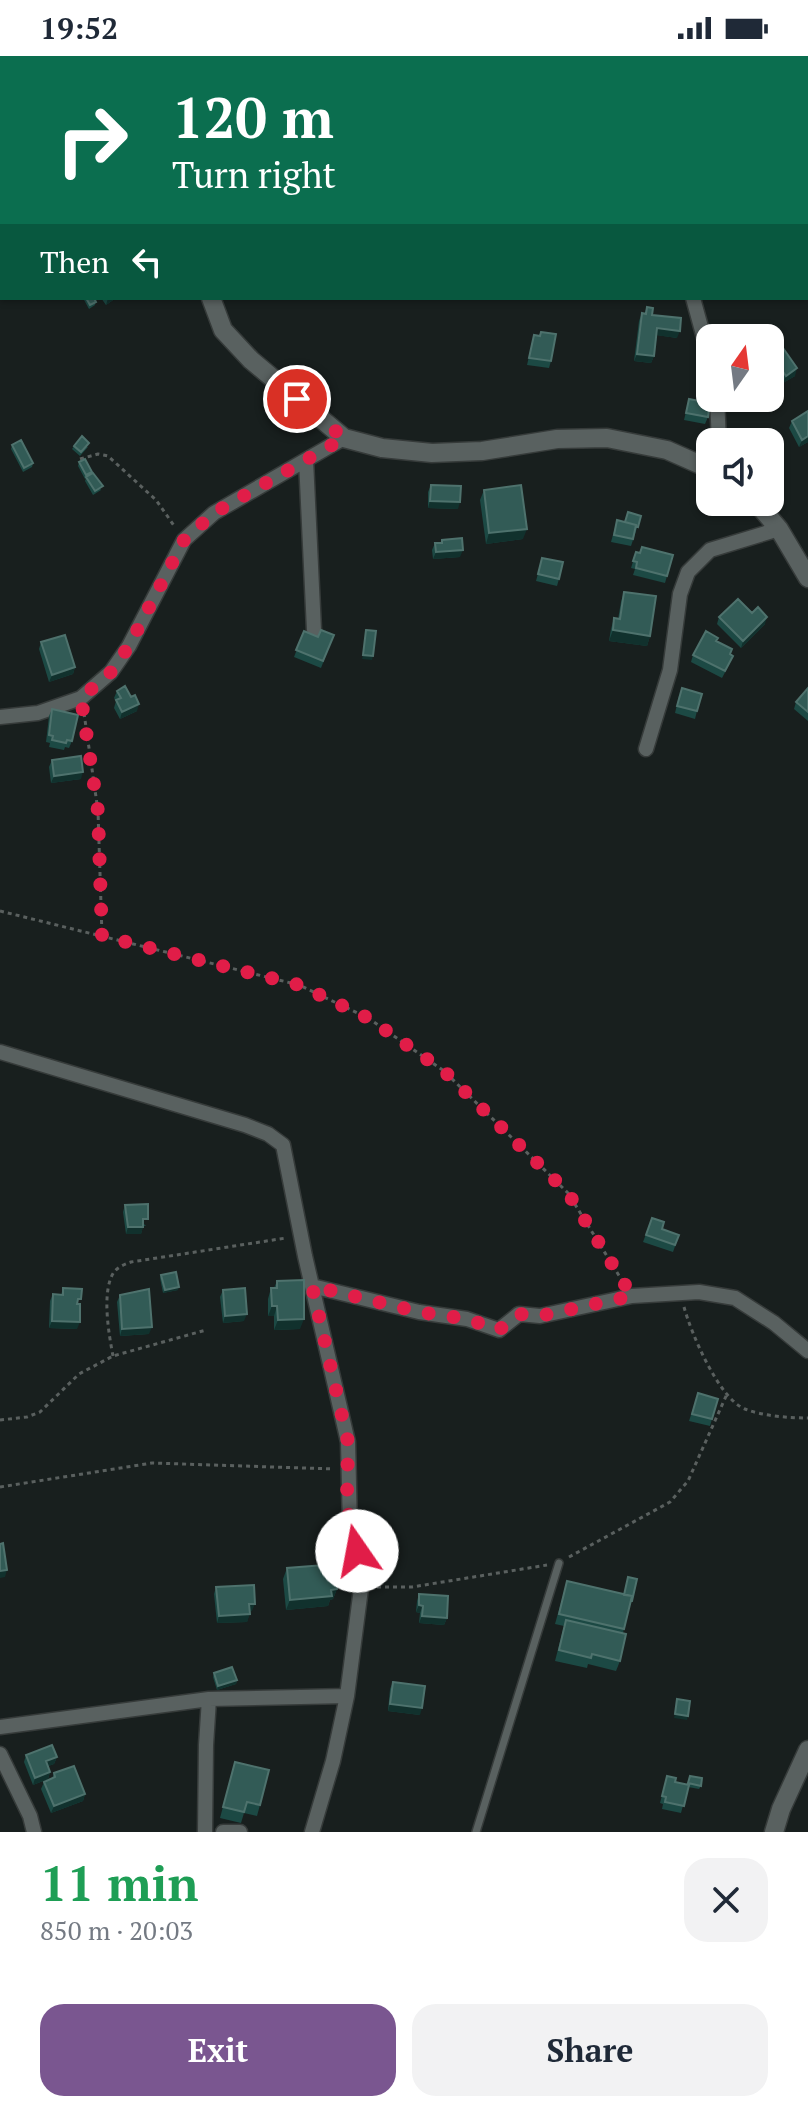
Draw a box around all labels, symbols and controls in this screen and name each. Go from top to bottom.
text: 19:52 [40,8,118,48]
text: 120 m [172,80,334,154]
icon: right [40,88,144,192]
text: Turn right [172,151,336,198]
icon: left [125,240,169,284]
text: Then [40,242,109,282]
north arrow [696,324,784,412]
map controls [696,324,784,516]
pin [263,365,331,433]
icon: arrive [275,377,319,421]
button: sound [696,428,784,516]
position arrow [315,1509,399,1593]
text: 11 min [40,1851,198,1915]
button: close [684,1858,768,1942]
text: 850 m · 20:03 [40,1913,193,1947]
button: Exit [40,2004,396,2096]
button: Share [412,2004,768,2096]

